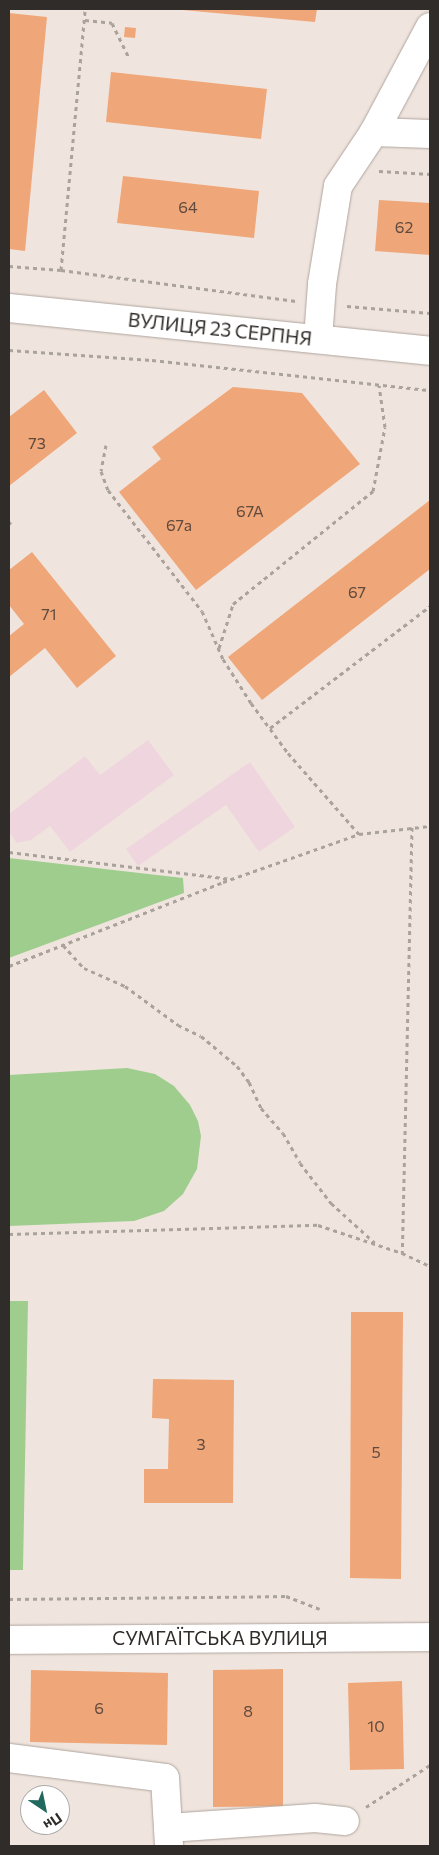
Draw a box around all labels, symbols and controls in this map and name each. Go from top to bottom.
house number: 64 [178,197,198,217]
house number: 62 [395,217,413,237]
street label: ВУЛИЦЯ 23 СЕРПНЯ [127,308,313,350]
house number: 73 [28,433,46,453]
house number: 67А [236,501,264,521]
house number: 67а [166,515,192,535]
house number: 67 [348,582,366,602]
house number: 71 [41,604,57,624]
house number: 3 [196,1434,206,1454]
house number: 5 [371,1442,381,1462]
street label: СУМГАЇТСЬКА ВУЛИЦЯ [112,1627,328,1649]
house number: 6 [94,1698,104,1718]
house number: 8 [243,1701,253,1721]
house number: 10 [367,1716,385,1736]
north arrow [20,1785,70,1835]
text: Пн [41,1810,66,1834]

